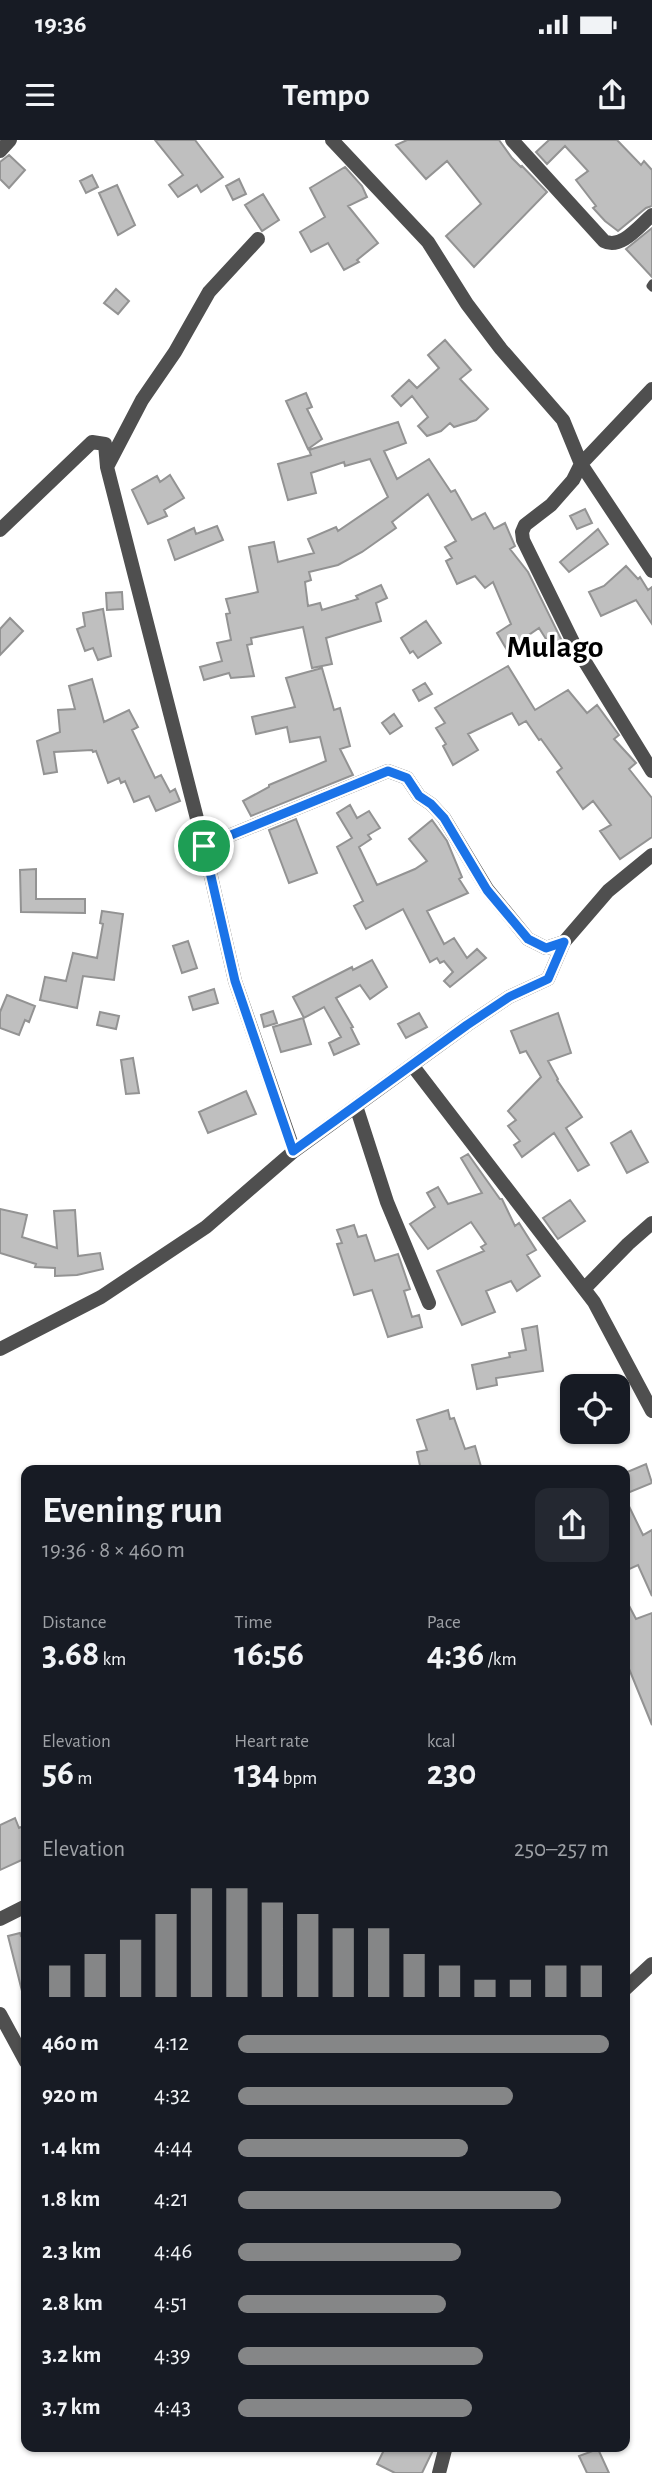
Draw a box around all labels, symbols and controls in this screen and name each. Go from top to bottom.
text: 19:36 [35,11,87,37]
icon: menu [21,76,59,114]
icon: share [593,76,631,114]
text: Tempo [282,79,370,111]
district label: Mulago [506,631,604,663]
pin [174,816,234,876]
icon: arrive [185,827,223,865]
map controls [560,1374,630,1444]
button: locate [560,1374,630,1444]
button: share [535,1488,609,1562]
text: Evening run [42,1492,223,1530]
text: 19:36 · 8 × 460 m [42,1539,185,1562]
text: Distance [42,1613,106,1632]
text: Time [234,1613,272,1632]
text: Pace [427,1613,461,1632]
text: 3.68 [42,1637,99,1672]
text: 16:56 [234,1637,304,1672]
text: 4:36 [427,1637,484,1672]
text: km [99,1650,126,1669]
text: /km [484,1650,517,1669]
text: Elevation [42,1732,111,1751]
text: Heart rate [234,1732,309,1751]
text: kcal [427,1732,456,1751]
text: 56 [42,1756,74,1791]
text: 134 [234,1756,280,1791]
text: 230 [427,1756,476,1791]
text: m [74,1769,92,1788]
text: bpm [280,1769,317,1788]
text: Elevation [42,1838,125,1861]
text: 250–257 m [514,1838,609,1861]
text: 460 m [42,2032,99,2055]
text: 4:12 [154,2032,189,2055]
text: 920 m [42,2084,98,2107]
text: 4:32 [154,2084,190,2107]
text: 1.4 km [42,2136,101,2159]
text: 4:44 [154,2136,192,2159]
text: 1.8 km [42,2188,100,2211]
text: 4:21 [154,2188,189,2211]
text: 2.3 km [42,2240,101,2263]
text: 4:46 [154,2240,192,2263]
text: 2.8 km [42,2292,103,2315]
text: 4:51 [154,2292,188,2315]
text: 3.2 km [42,2344,101,2367]
text: 4:39 [154,2344,191,2367]
text: 3.7 km [42,2396,101,2419]
text: 4:43 [154,2396,191,2419]

